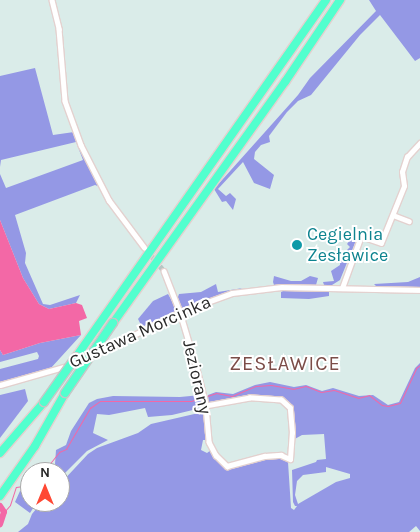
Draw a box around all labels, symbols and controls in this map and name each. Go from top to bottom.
place label: Cegielnia Zesławice [307,224,388,266]
marker: Cegielnia Zesławice [291,239,303,251]
street label: Gustawa Morcinka [66,291,214,373]
street label: Jeziorany [178,338,216,416]
district label: ZESŁAWICE [228,351,342,375]
north arrow [20,462,70,512]
text: N [40,464,50,481]

